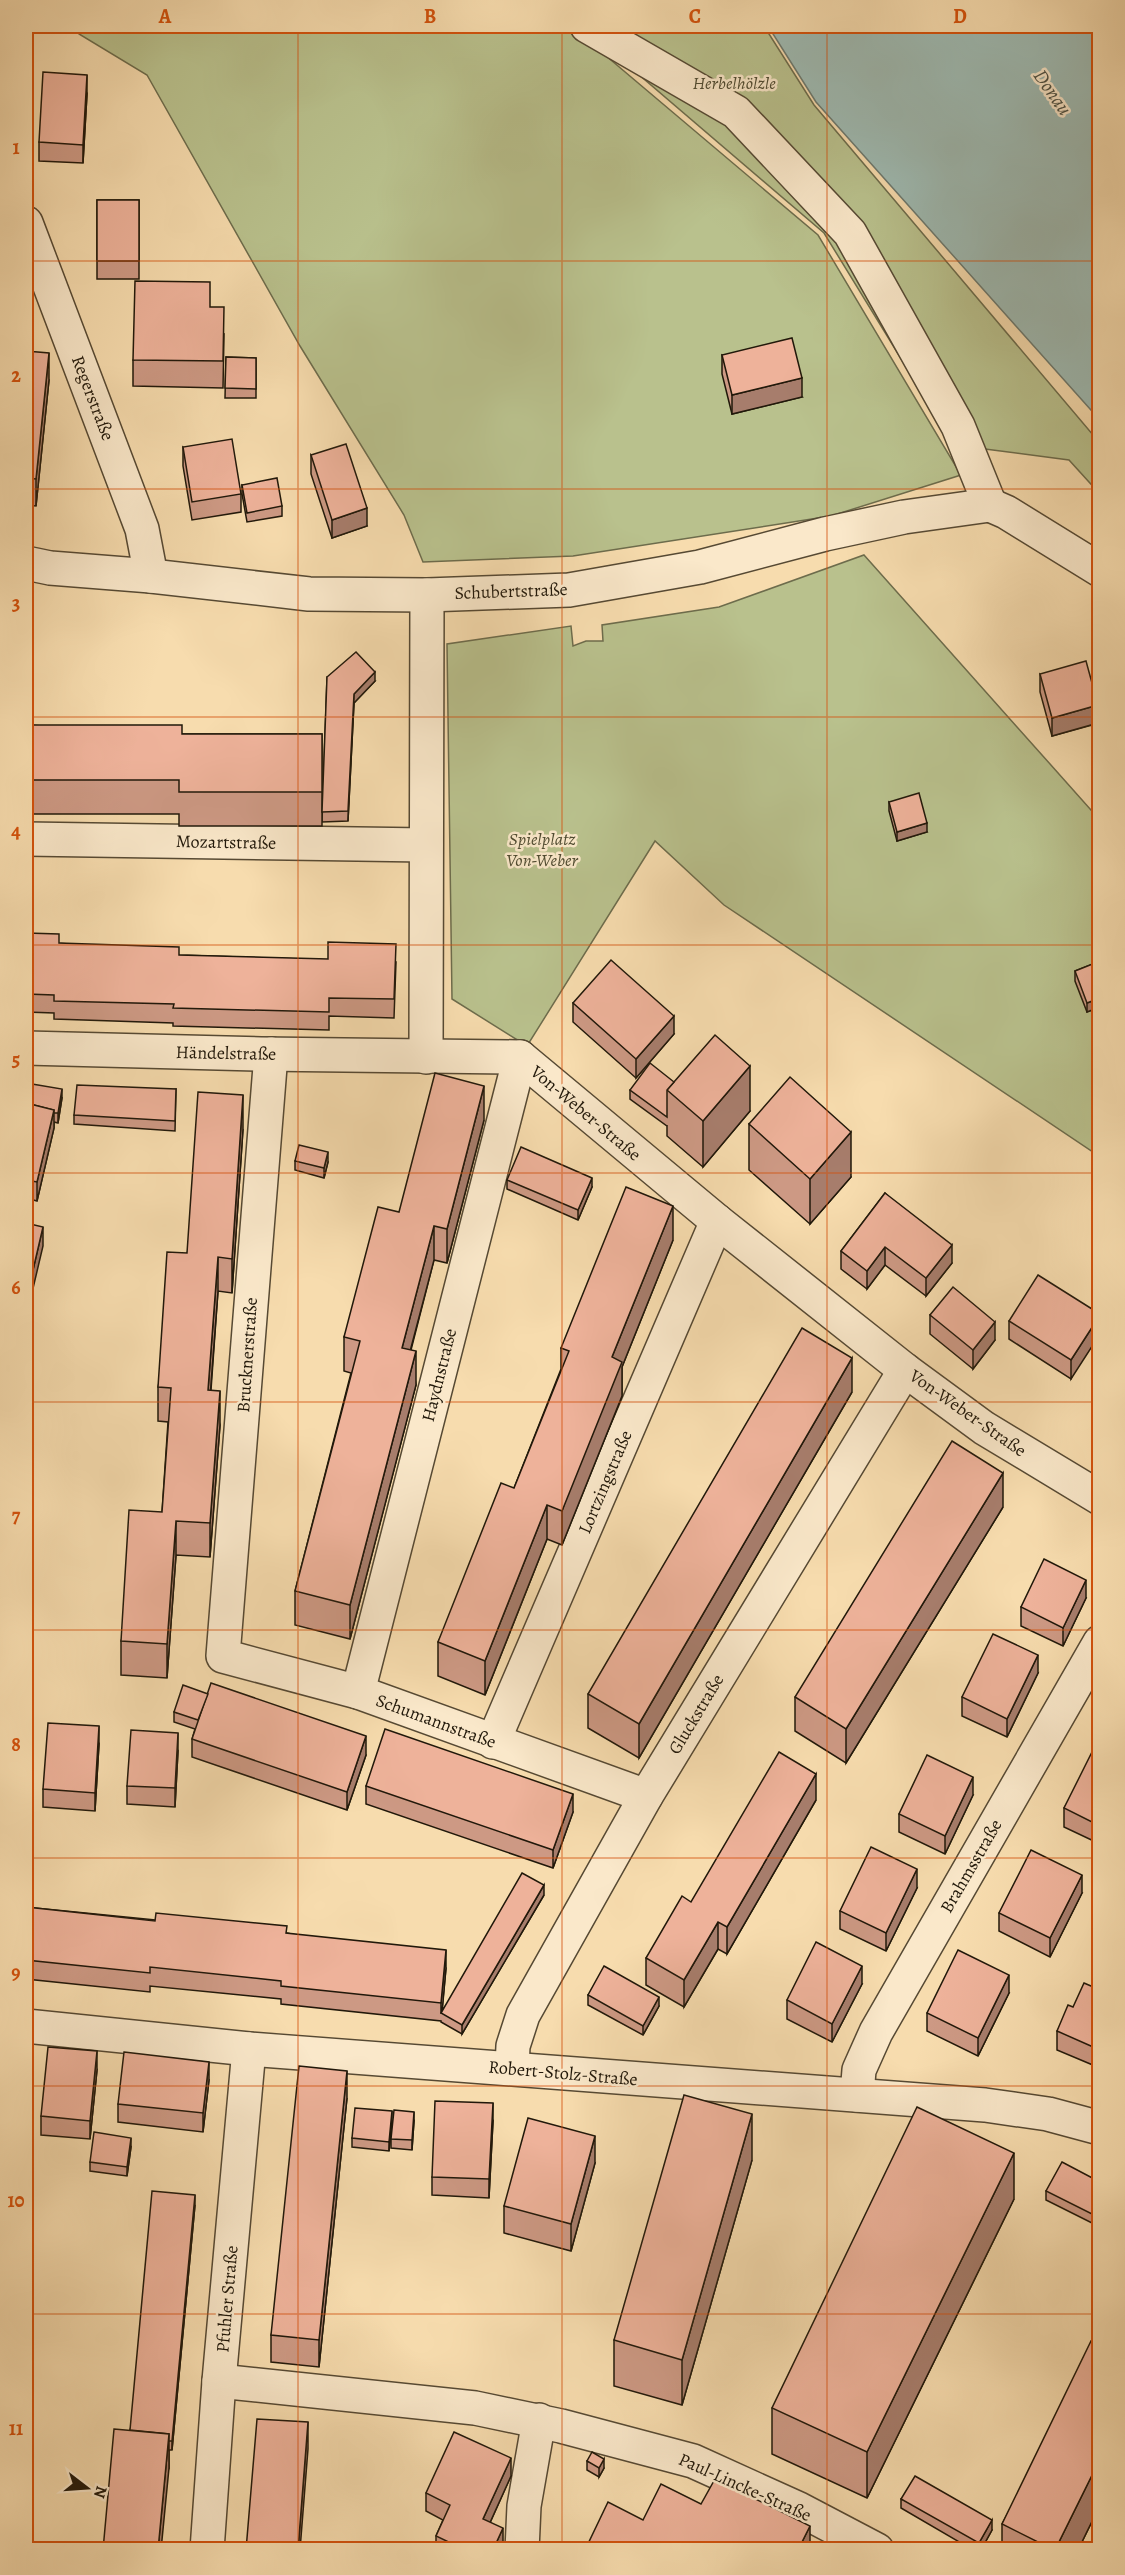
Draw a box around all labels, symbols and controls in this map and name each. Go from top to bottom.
text: A [158,3,172,30]
text: B [424,3,436,30]
text: C [689,3,701,30]
text: D [953,3,967,30]
water label: Donau [1027,64,1078,121]
park label: Herbelhölzle [692,71,776,95]
text: 1 [12,134,20,161]
street label: Regerstraße [66,352,120,444]
text: 2 [11,362,21,389]
street label: Schubertstraße [454,577,568,605]
text: 3 [12,590,20,617]
text: 4 [11,818,21,845]
park label: Spielplatz Von-Weber [506,827,579,872]
street label: Mozartstraße [176,829,276,855]
street label: Händelstraße [176,1040,276,1066]
text: 5 [12,1046,20,1073]
street label: Von-Weber-Straße [525,1059,646,1166]
text: 6 [11,1274,21,1301]
street label: Brucknerstraße [231,1297,263,1413]
street label: Haydnstraße [416,1326,462,1424]
street label: Von-Weber-Straße [904,1363,1031,1462]
street label: Lortzingstraße [572,1427,638,1537]
text: 7 [12,1502,21,1529]
street label: Gluckstraße [663,1669,729,1759]
street label: Schumannstraße [373,1688,499,1754]
text: 8 [11,1731,21,1758]
street label: Brahmsstraße [934,1815,1008,1917]
text: 9 [11,1959,21,1986]
street label: Robert-Stolz-Straße [487,2055,639,2091]
text: 10 [7,2187,25,2214]
street label: Pfuhler Straße [210,2244,244,2354]
text: 11 [9,2415,23,2442]
street label: Paul-Lincke-Straße [675,2447,815,2527]
north arrow [57,2458,117,2518]
text: N [88,2483,113,2501]

